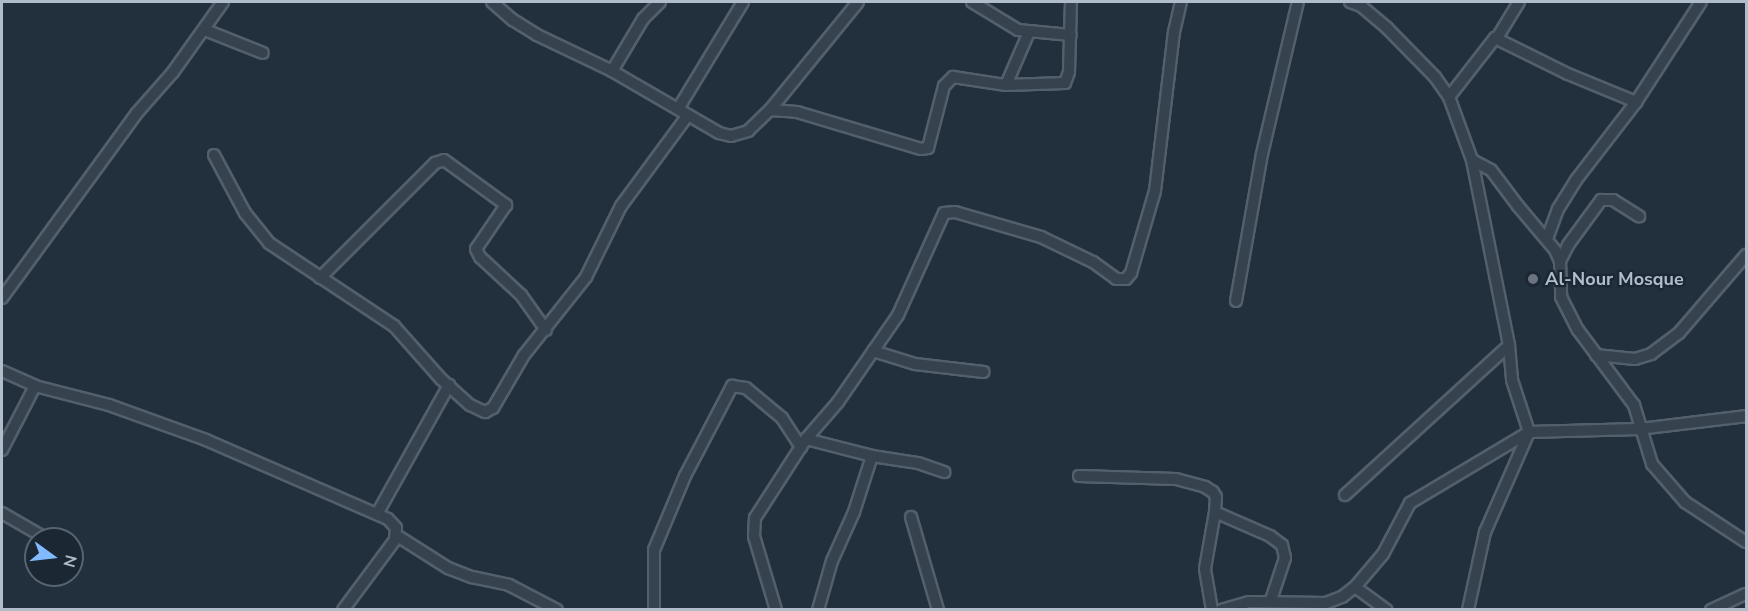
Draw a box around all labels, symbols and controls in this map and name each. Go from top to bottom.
place label: Al-Nour Mosque [1545,268,1684,290]
marker: Al-Nour Mosque [1526,272,1540,286]
north arrow [24,527,84,587]
text: N [57,553,82,570]

